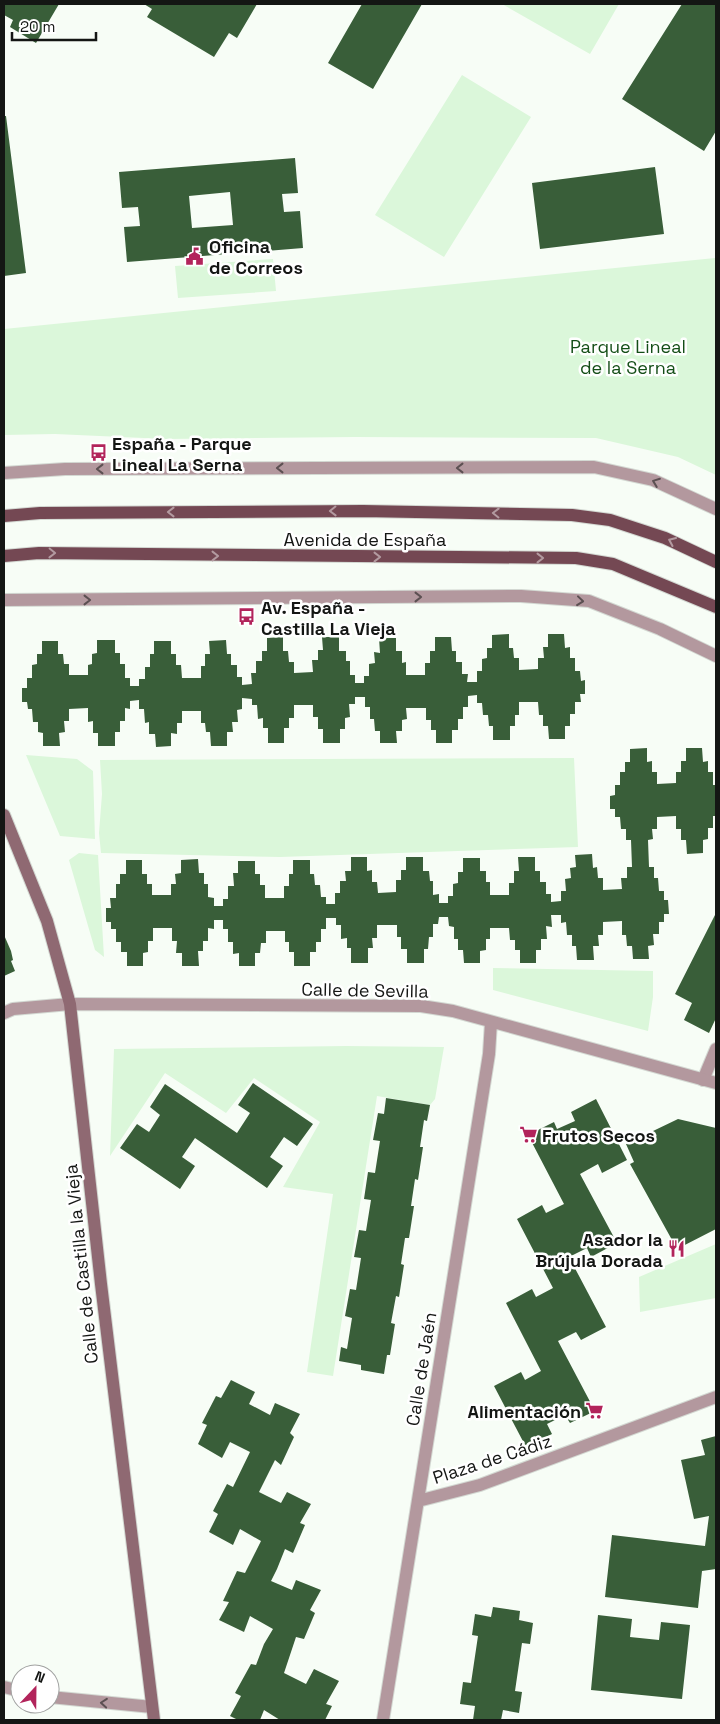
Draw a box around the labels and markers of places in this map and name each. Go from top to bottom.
place label: Oficina de Correos [209,235,303,279]
public building icon: Oficina de Correos [185,246,205,266]
place label: España - Parque Lineal La Serna [112,432,252,476]
bus stop icon: España - Parque Lineal La Serna [88,443,108,463]
place label: Av. España - Castilla La Vieja [261,596,396,640]
bus stop icon: Av. España - Castilla La Vieja [237,607,257,627]
place label: Frutos Secos [542,1124,655,1147]
supermarket icon: Frutos Secos [518,1125,538,1145]
place label: Asador la Brújula Dorada [535,1228,664,1272]
restaurant icon: Asador la Brújula Dorada [667,1239,687,1259]
place label: Alimentación [468,1400,581,1423]
supermarket icon: Alimentación [585,1401,605,1421]

